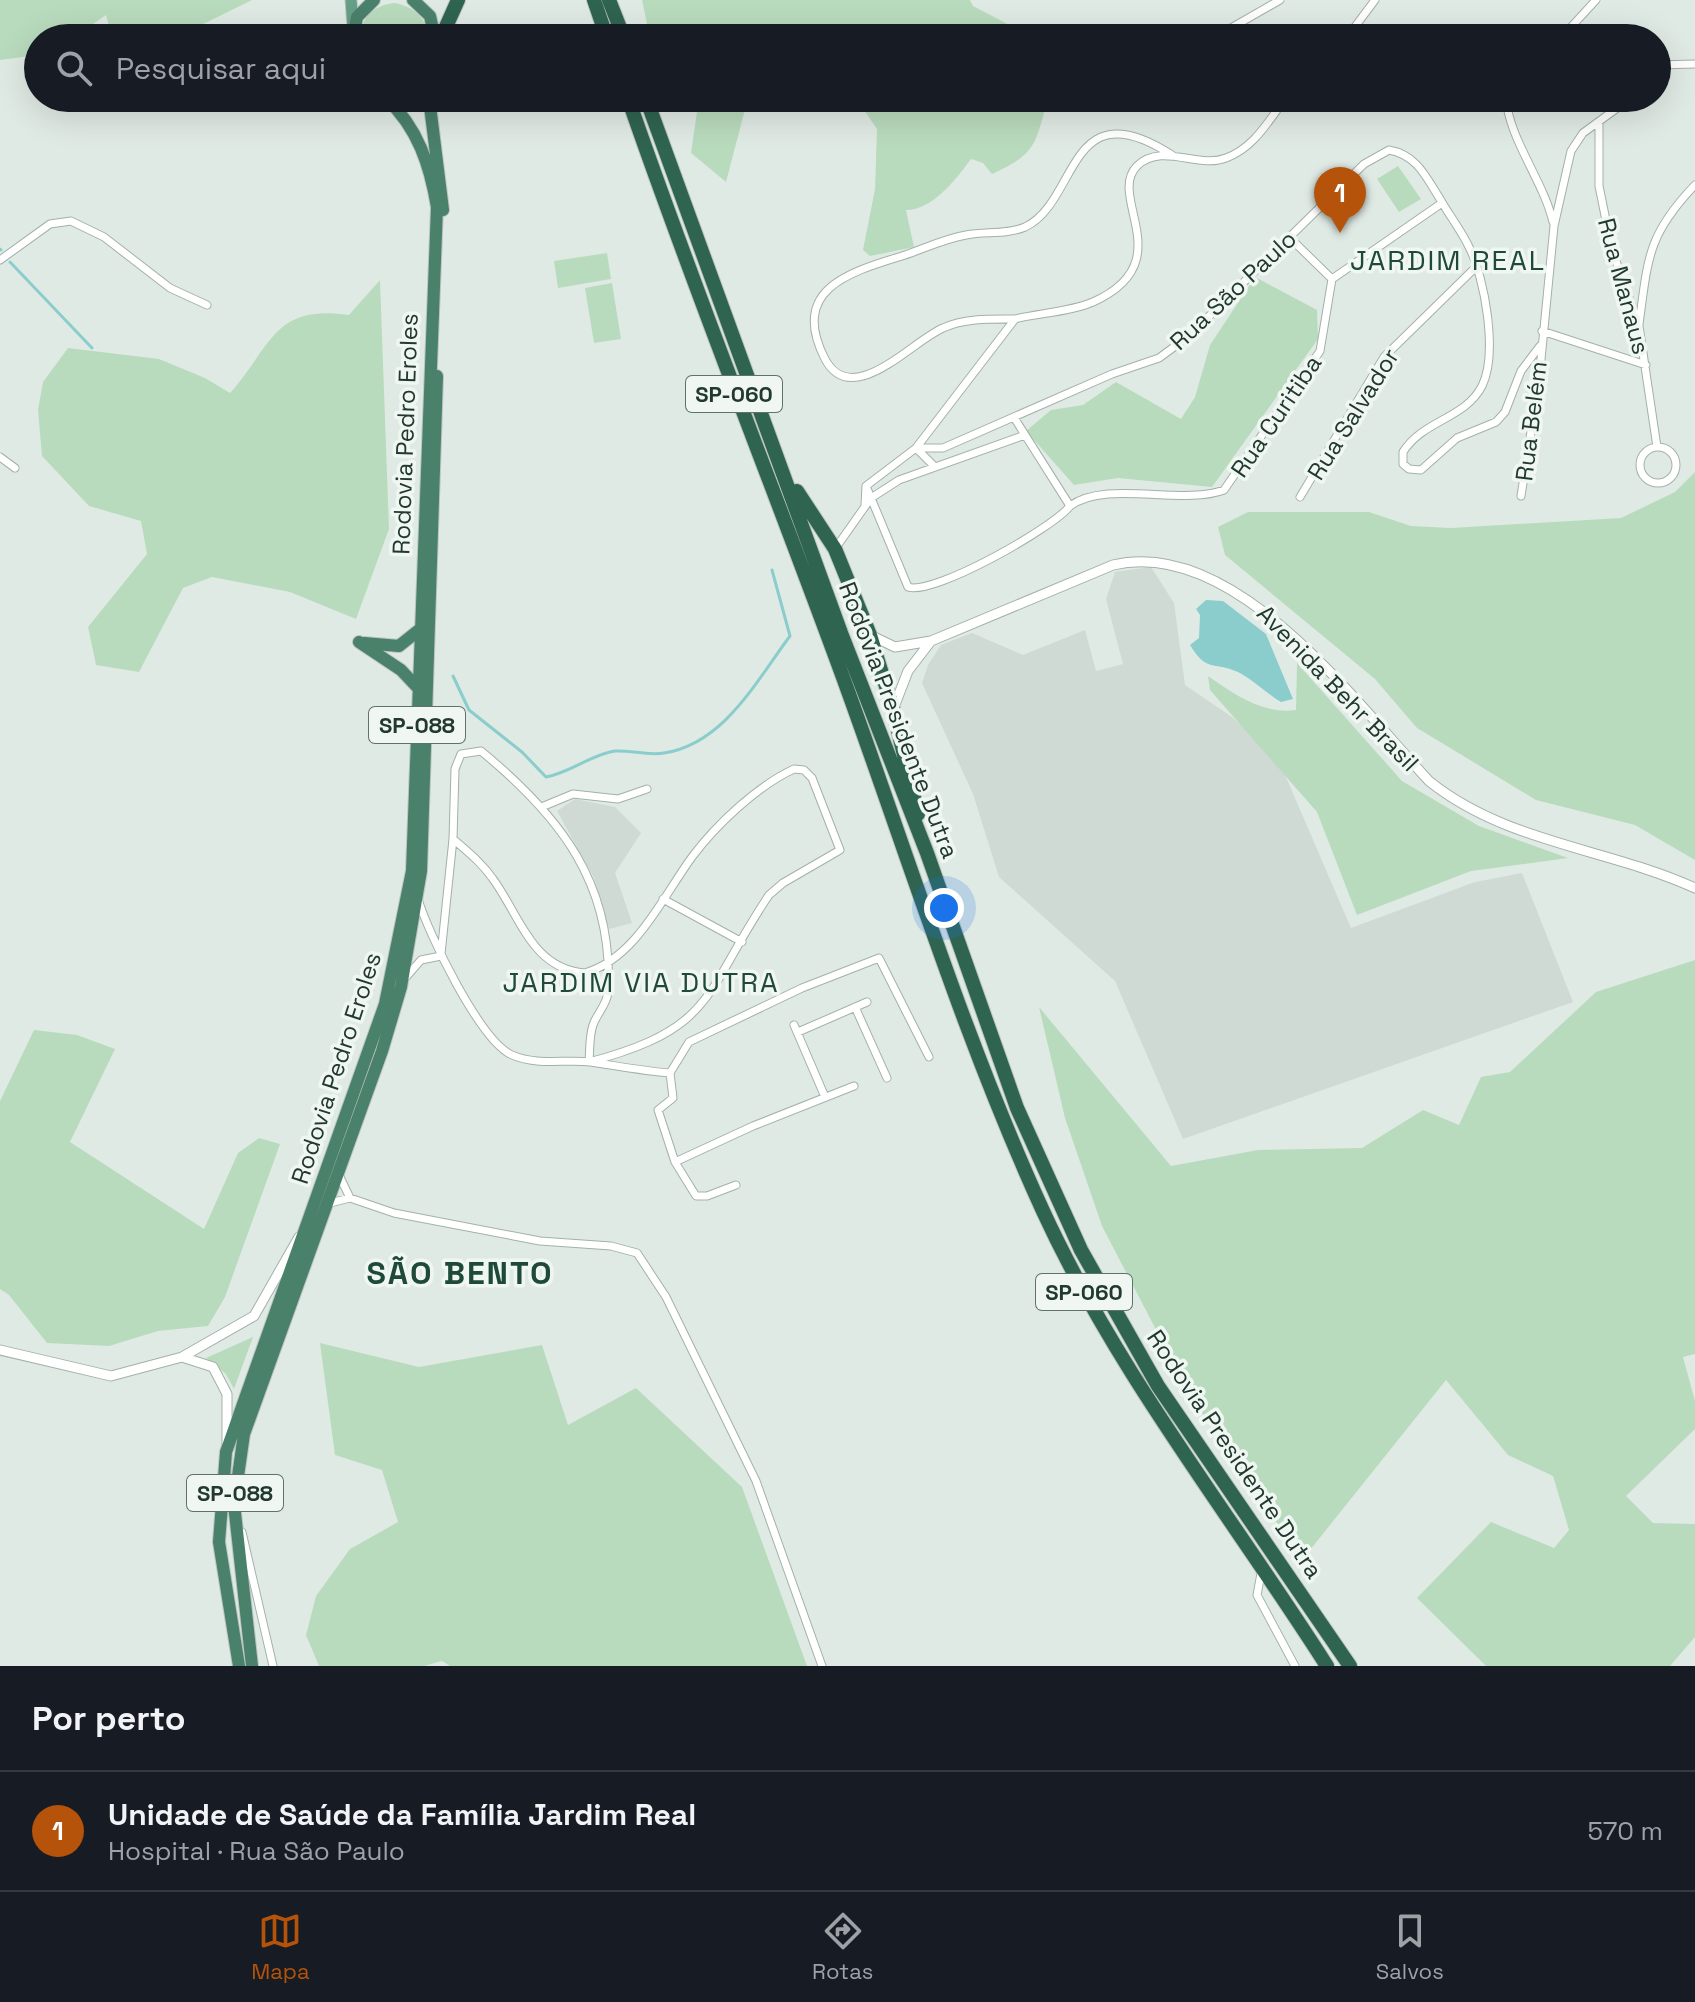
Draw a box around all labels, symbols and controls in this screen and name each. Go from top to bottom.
search box [24,24,1671,112]
icon: search [52,46,96,90]
text: Pesquisar aqui [116,49,326,88]
pin: 1 [1314,167,1366,233]
street label: Rua Manaus [1591,214,1657,358]
street label: Rua São Paulo [1163,223,1303,357]
district label: JARDIM REAL [1350,242,1546,278]
street label: Rodovia Pedro Eroles [385,313,425,555]
street label: Rua Salvador [1300,342,1406,486]
street label: Rua Curitiba [1224,349,1328,483]
street label: Rua Belém [1508,359,1554,483]
road number: SP-060 [686,376,782,412]
street label: Rodovia Presidente Dutra [832,577,966,863]
street label: Avenida Behr Brasil [1250,598,1426,778]
road number: SP-088 [369,707,465,743]
your location [924,888,964,928]
street label: Rodovia Pedro Eroles [284,948,388,1188]
district label: JARDIM VIA DUTRA [502,964,780,1000]
district label: SÃO BENTO [366,1253,554,1293]
road number: SP-060 [1036,1274,1132,1310]
street label: Rodovia Presidente Dutra [1140,1324,1330,1584]
road number: SP-088 [187,1475,283,1511]
text: Por perto [32,1697,186,1740]
text: Unidade de Saúde da Família Jardim Real [108,1795,696,1834]
text: 1 [52,1814,64,1848]
text: 570 m [1588,1814,1663,1848]
text: Hospital · Rua São Paulo [108,1834,405,1868]
tab: Mapa [251,1909,310,1985]
tab: Rotas [812,1909,873,1985]
tab: Salvos [1376,1909,1444,1985]

